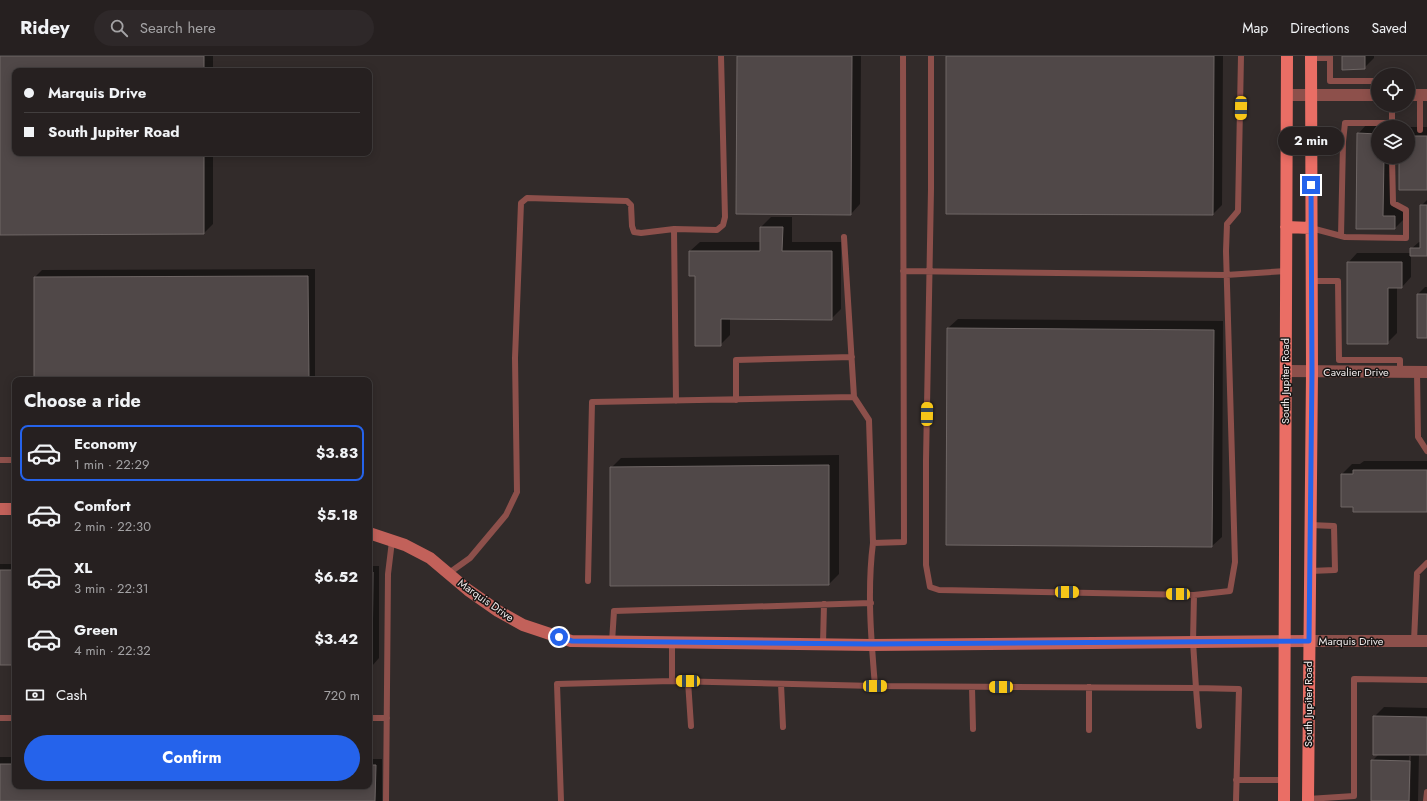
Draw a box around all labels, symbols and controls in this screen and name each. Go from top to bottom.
search box [94,10,374,46]
text: Ridey [20,14,70,41]
icon: search [108,17,130,39]
text: Search here [140,17,216,39]
text: Map [1242,18,1268,38]
text: Directions [1290,18,1350,38]
text: Saved [1372,18,1407,38]
map controls [1371,68,1415,164]
button: locate [1371,68,1415,112]
text: Marquis Drive [48,82,146,104]
car [1235,96,1247,120]
button: layers [1371,120,1415,164]
text: South Jupiter Road [48,121,180,143]
callout: 2 min [1278,127,1344,155]
text: 2 min [1294,131,1328,150]
route end [1302,176,1320,194]
street label: South Jupiter Road [1277,338,1293,424]
street label: Cavalier Drive [1323,364,1389,380]
text: Choose a ride [24,388,141,414]
car [921,402,933,426]
text: Economy [74,433,137,455]
icon: car [26,435,62,471]
text: $3.83 [316,442,358,464]
text: 1 min · 22:29 [74,455,149,474]
text: Comfort [74,495,131,517]
icon: car [26,497,62,533]
text: $5.18 [317,504,358,526]
text: 2 min · 22:30 [74,517,151,536]
text: XL [74,557,92,579]
icon: car [26,559,62,595]
text: $6.52 [314,566,358,588]
street label: Marquis Drive [455,575,517,625]
text: 3 min · 22:31 [74,579,149,598]
car [1055,586,1079,598]
car [1166,588,1190,600]
text: Green [74,619,118,641]
icon: car [26,621,62,657]
text: $3.42 [314,628,358,650]
route start [550,628,568,646]
street label: Marquis Drive [1319,633,1384,649]
text: 4 min · 22:32 [74,641,151,660]
street label: South Jupiter Road [1300,661,1316,747]
car [676,675,700,687]
car [863,680,887,692]
car [989,681,1013,693]
icon: cash [24,684,46,706]
text: Cash [56,684,87,706]
text: 720 m [324,686,360,705]
button: Confirm [24,735,360,781]

